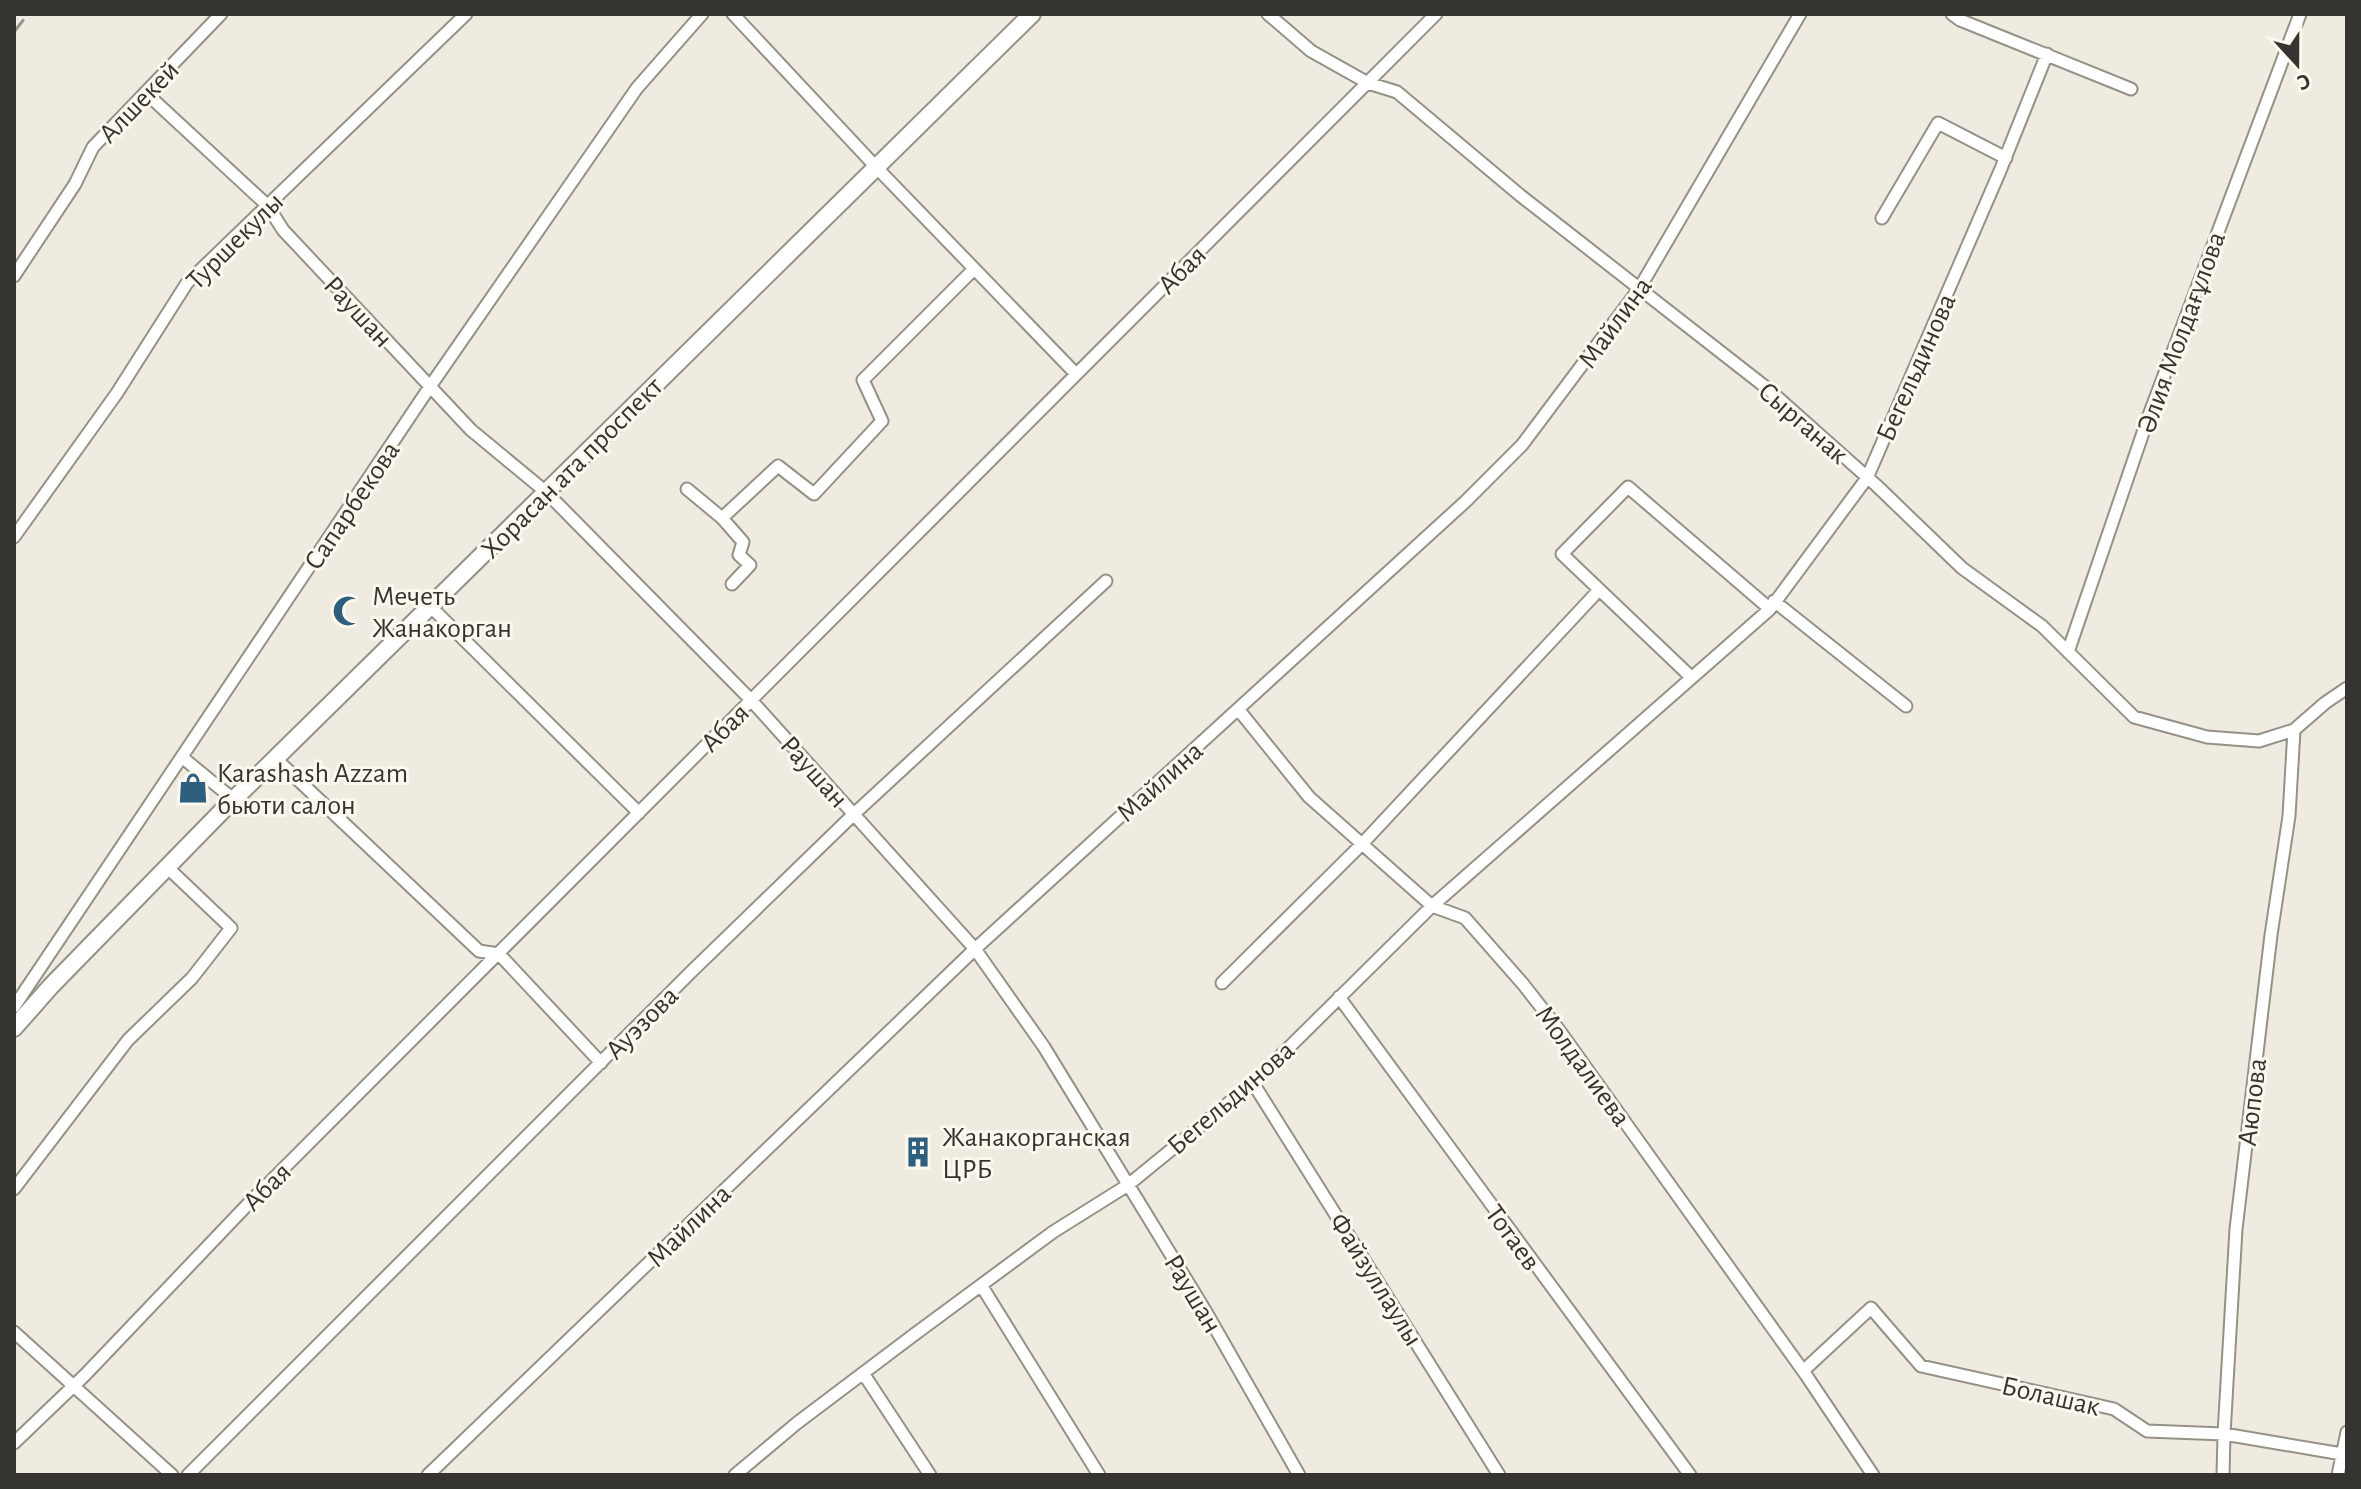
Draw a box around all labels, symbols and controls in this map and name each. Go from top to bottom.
north arrow [2257,24,2337,104]
street label: Алшекей [94,56,185,149]
text: С [2294,69,2313,94]
street label: Туршекулы [182,188,289,295]
street label: Әлия Молдағұлова [2132,228,2231,437]
street label: Абая [1153,241,1212,300]
street label: Раушан [318,271,397,353]
street label: Майлина [1573,272,1658,374]
street label: Бегельдинова [1872,290,1962,446]
street label: Хорасан ата проспект [476,372,669,564]
street label: Сырганак [1752,377,1853,470]
street label: Сапарбекова [300,437,406,575]
place label: Мечеть Жанакорган [372,583,512,643]
mosque icon: Мечеть Жанакорган [331,594,365,628]
street label: Абая [696,699,755,758]
street label: Раушан [774,731,853,814]
street label: Майлина [1112,737,1209,828]
place label: Karashash Azzam бьюти салон [217,760,408,820]
shop icon: Karashash Azzam бьюти салон [176,771,210,805]
street label: Ауэзова [601,982,684,1065]
street label: Молдалиева [1529,1001,1636,1132]
street label: Бегельдинова [1163,1036,1300,1161]
street label: Аюпова [2234,1056,2272,1148]
place label: Жанакорганская ЦРБ [942,1124,1131,1184]
building icon: Жанакорганская ЦРБ [901,1135,935,1169]
street label: Абая [238,1158,297,1217]
street label: Майлина [642,1180,737,1273]
street label: Тотаев [1480,1200,1545,1276]
street label: Файзуллаулы [1323,1209,1427,1351]
street label: Раушан [1158,1250,1226,1338]
street label: Болашак [1999,1372,2103,1422]

